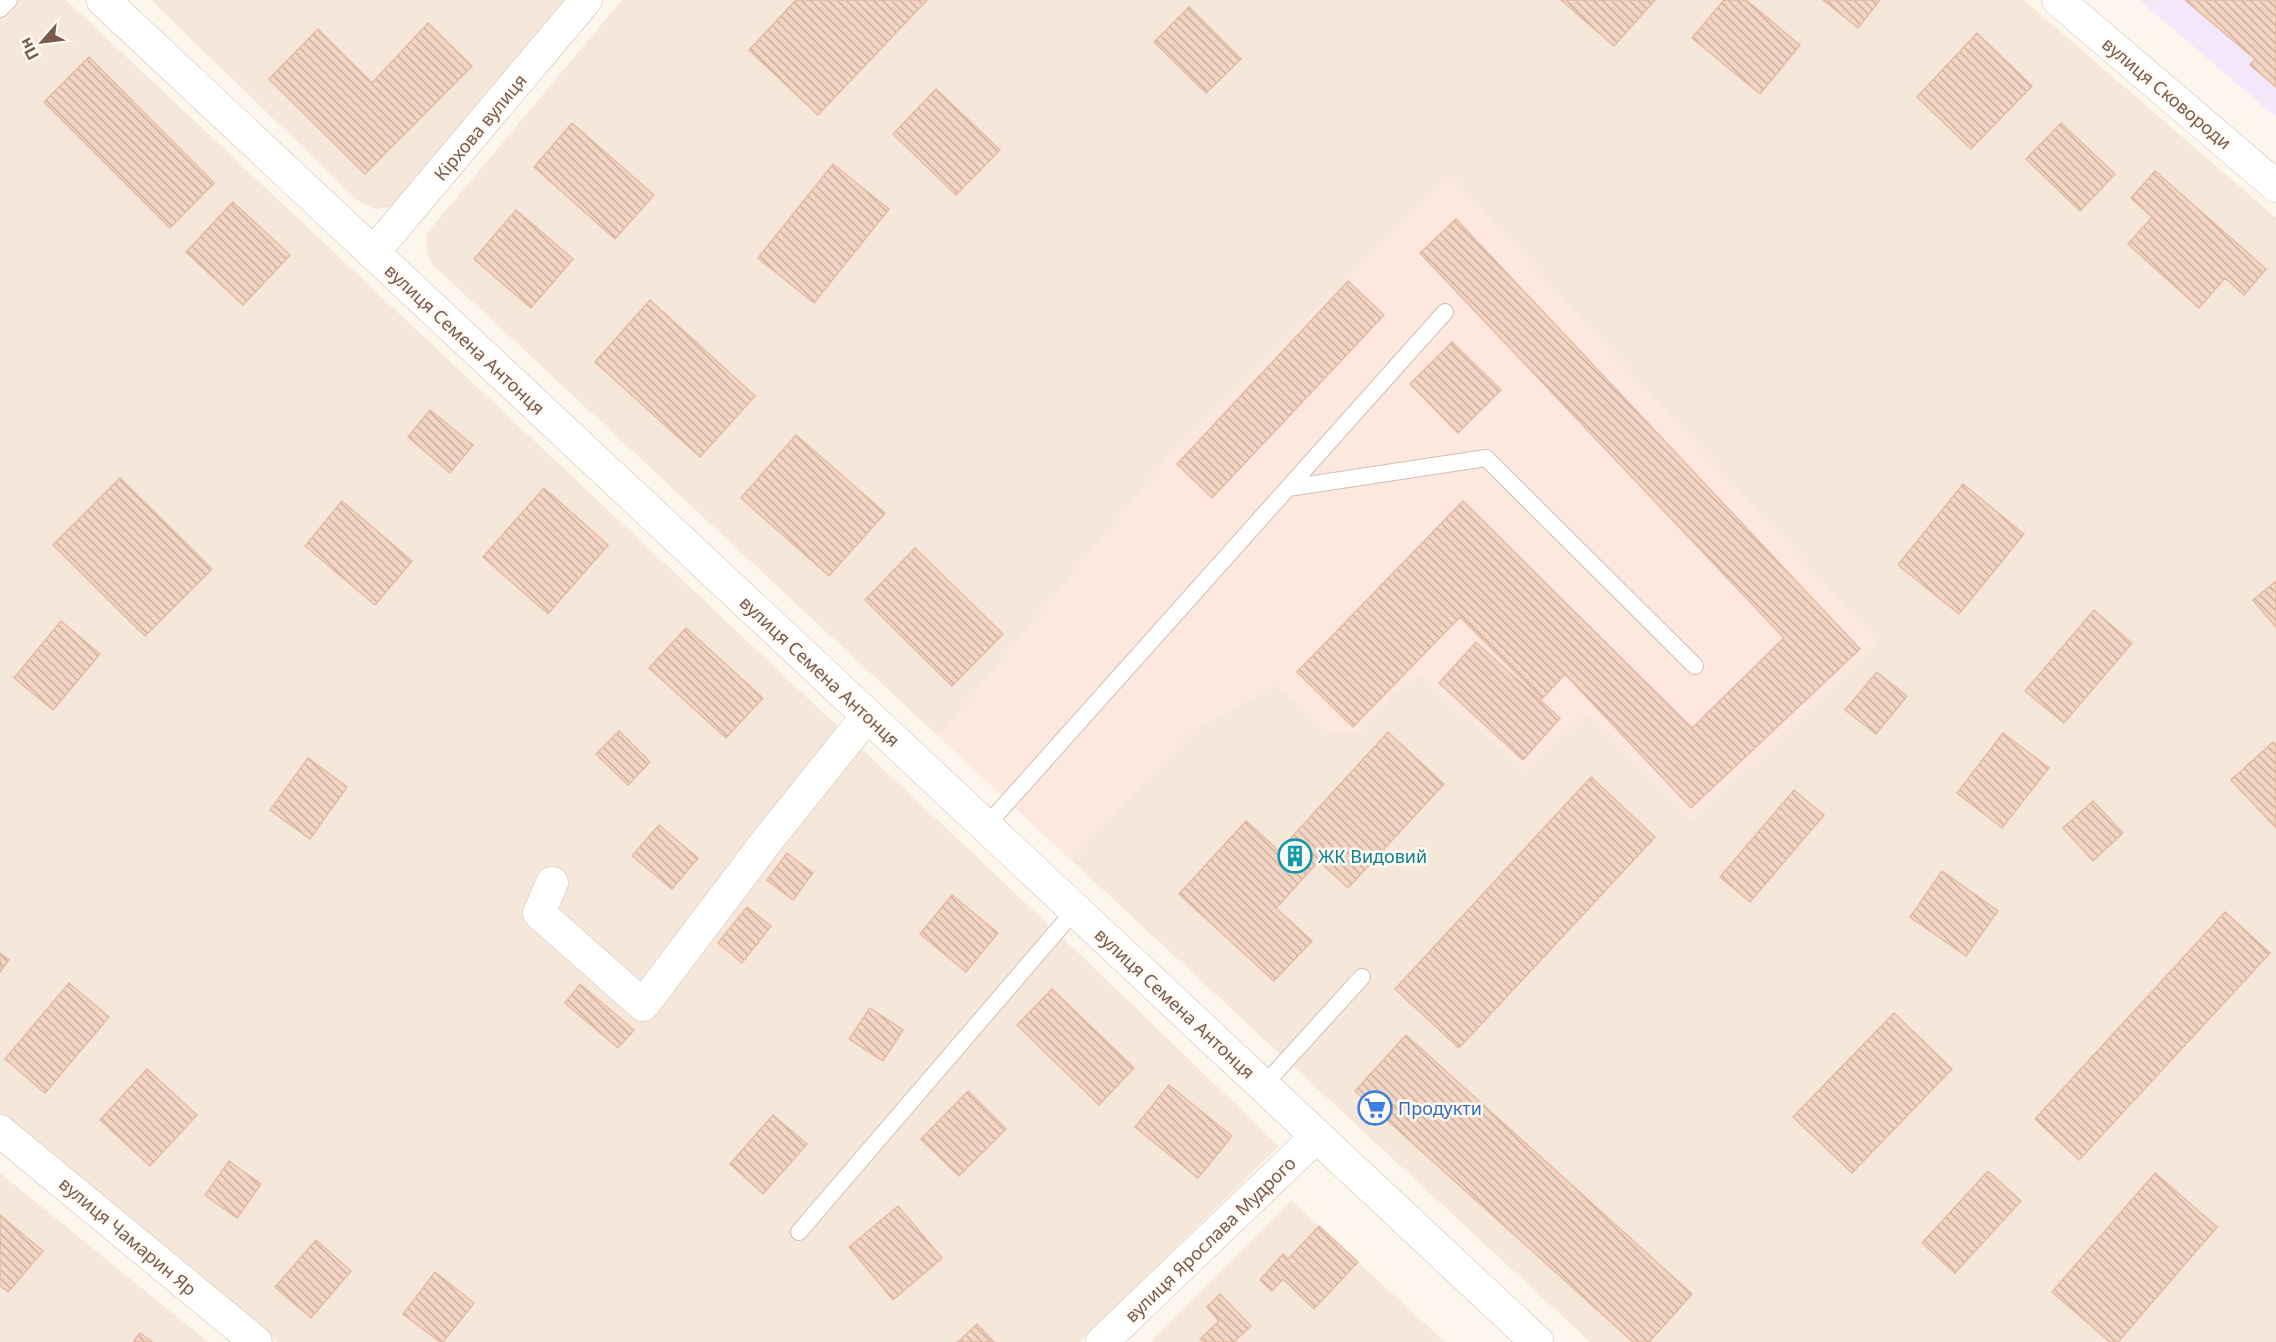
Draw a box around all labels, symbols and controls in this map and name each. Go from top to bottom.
north arrow [12,12,72,72]
street label: вулиця Сковороди [2097,32,2237,154]
text: Пн [14,34,44,64]
street label: Кірхова вулиця [428,69,532,185]
street label: вулиця Семена Антонця [380,258,550,420]
street label: вулиця Семена Антонця [735,590,905,752]
building icon: ЖК Видовий [1277,838,1313,874]
place label: ЖК Видовий [1318,844,1427,868]
street label: вулиця Семена Антонця [1090,922,1260,1084]
supermarket icon: Продукти [1357,1090,1393,1126]
place label: Продукти [1398,1096,1482,1120]
street label: вулиця Ярослава Мудрого [1119,1151,1301,1327]
street label: вулиця Чамарин Яр [54,1171,202,1301]

